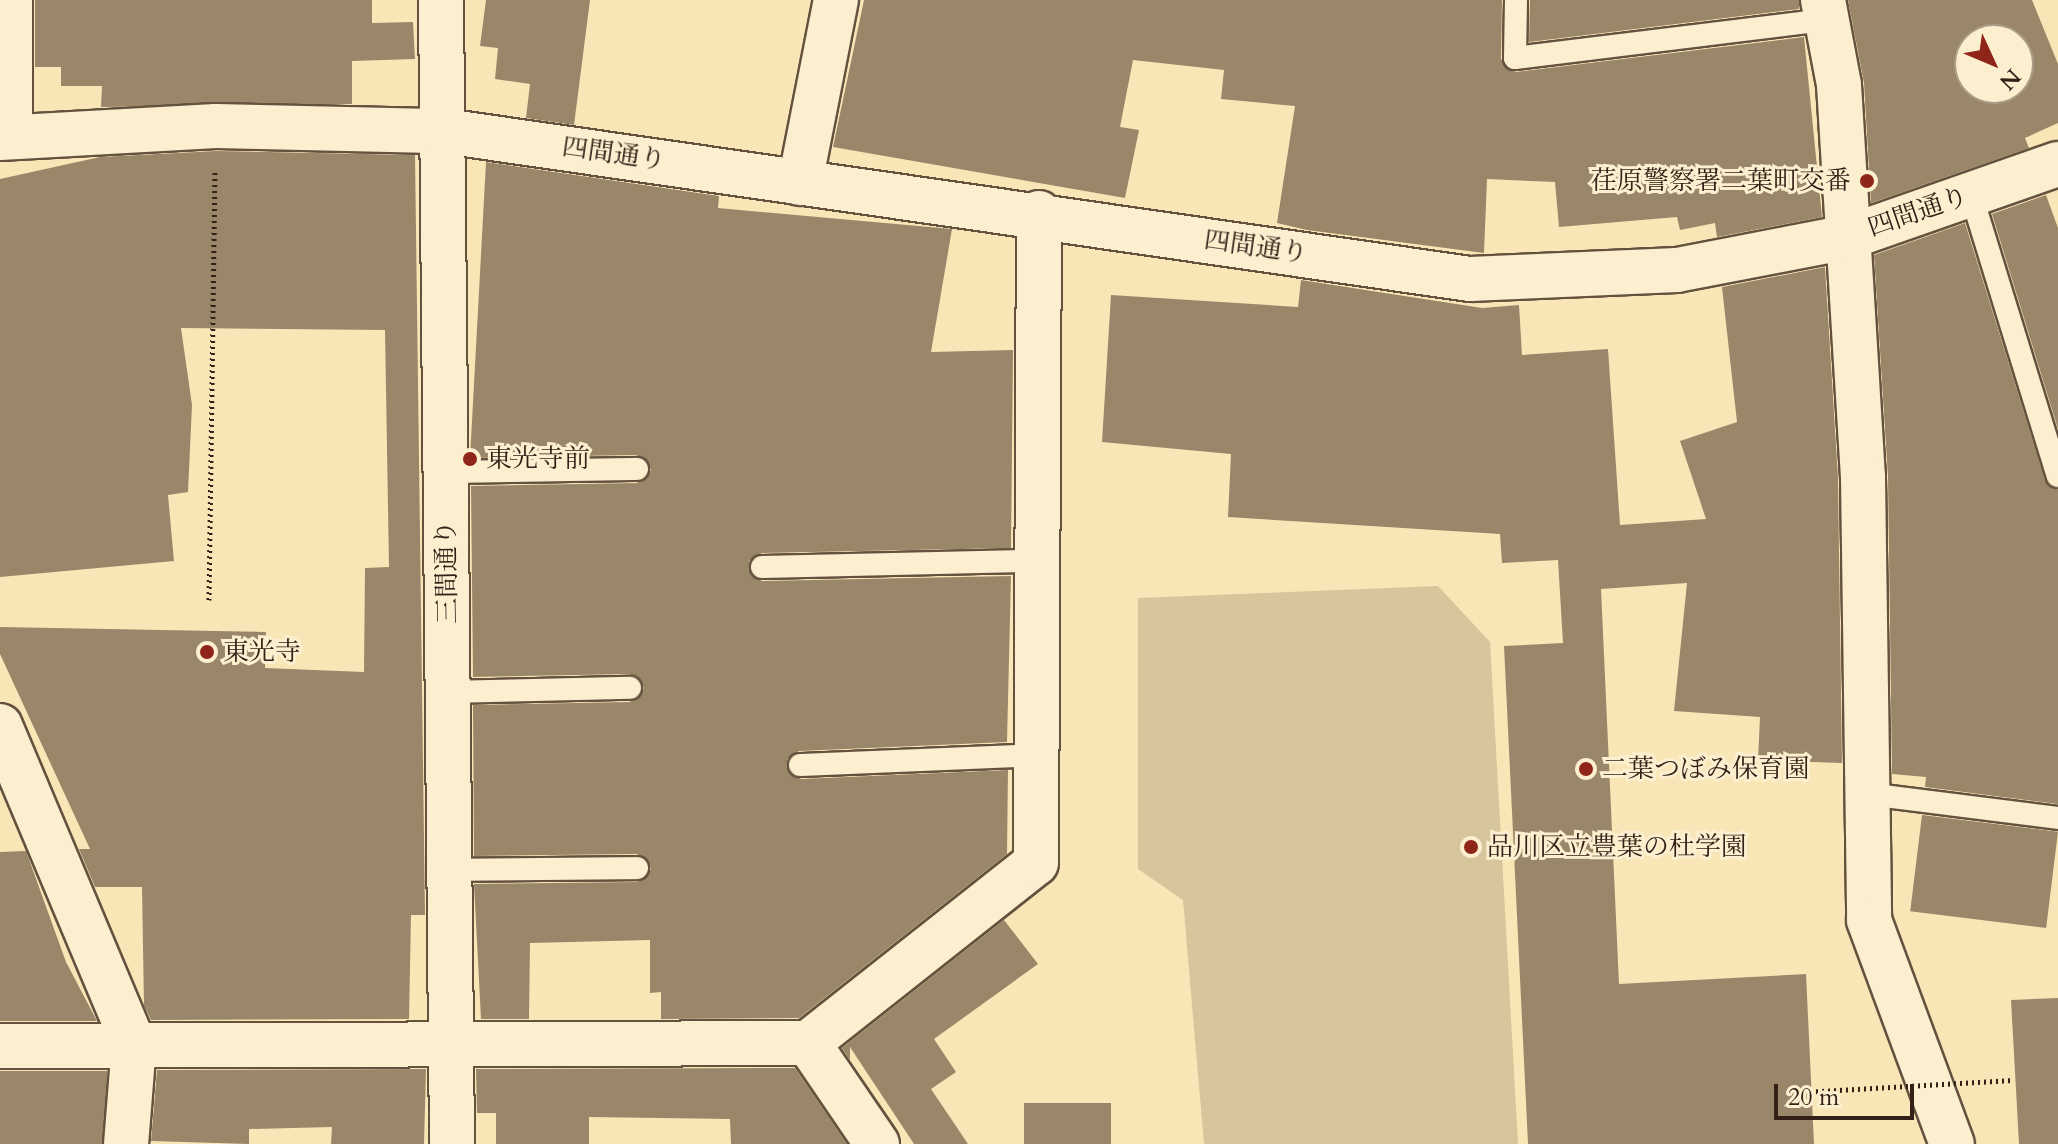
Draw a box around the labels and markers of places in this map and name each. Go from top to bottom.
place label: 荏原警察署二葉町交番 [1591,165,1851,197]
marker: 荏原警察署二葉町交番 [1858,172,1876,190]
place label: 東光寺前 [486,443,590,475]
marker: 東光寺前 [461,450,479,468]
place label: 東光寺 [223,636,301,668]
marker: 東光寺 [198,643,216,661]
place label: 二葉つぼみ保育園 [1602,753,1810,785]
marker: 二葉つぼみ保育園 [1577,760,1595,778]
place label: 品川区立豊葉の杜学園 [1487,831,1747,863]
marker: 品川区立豊葉の杜学園 [1462,838,1480,856]

